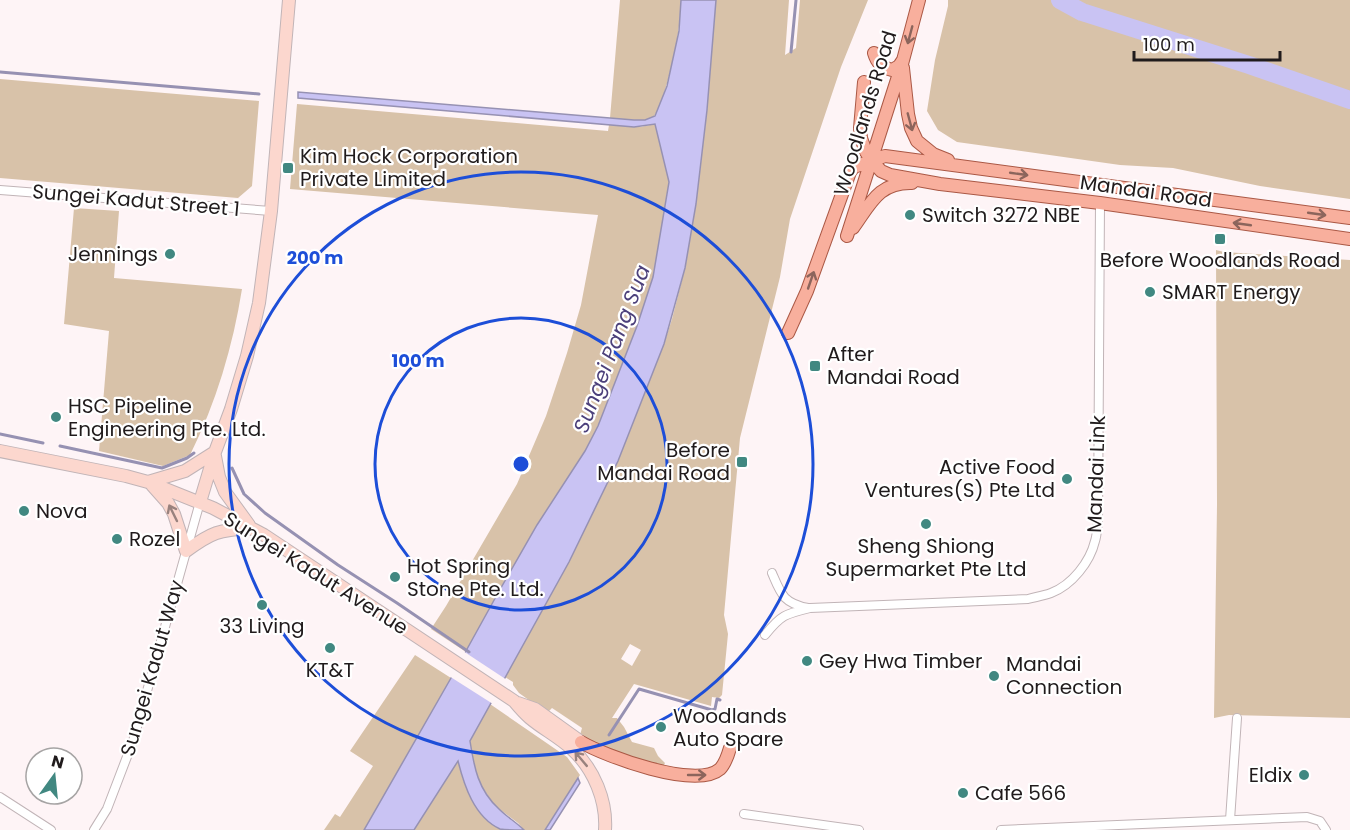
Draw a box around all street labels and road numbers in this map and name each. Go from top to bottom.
street label: Woodlands Road [827,27,903,199]
street label: Mandai Road [1078,168,1214,214]
street label: Sungei Kadut Street 1 [31,177,241,223]
street label: Mandai Link [1080,414,1112,533]
street label: Sungei Kadut Avenue [218,505,414,641]
street label: Sungei Kadut Way [113,577,191,759]

